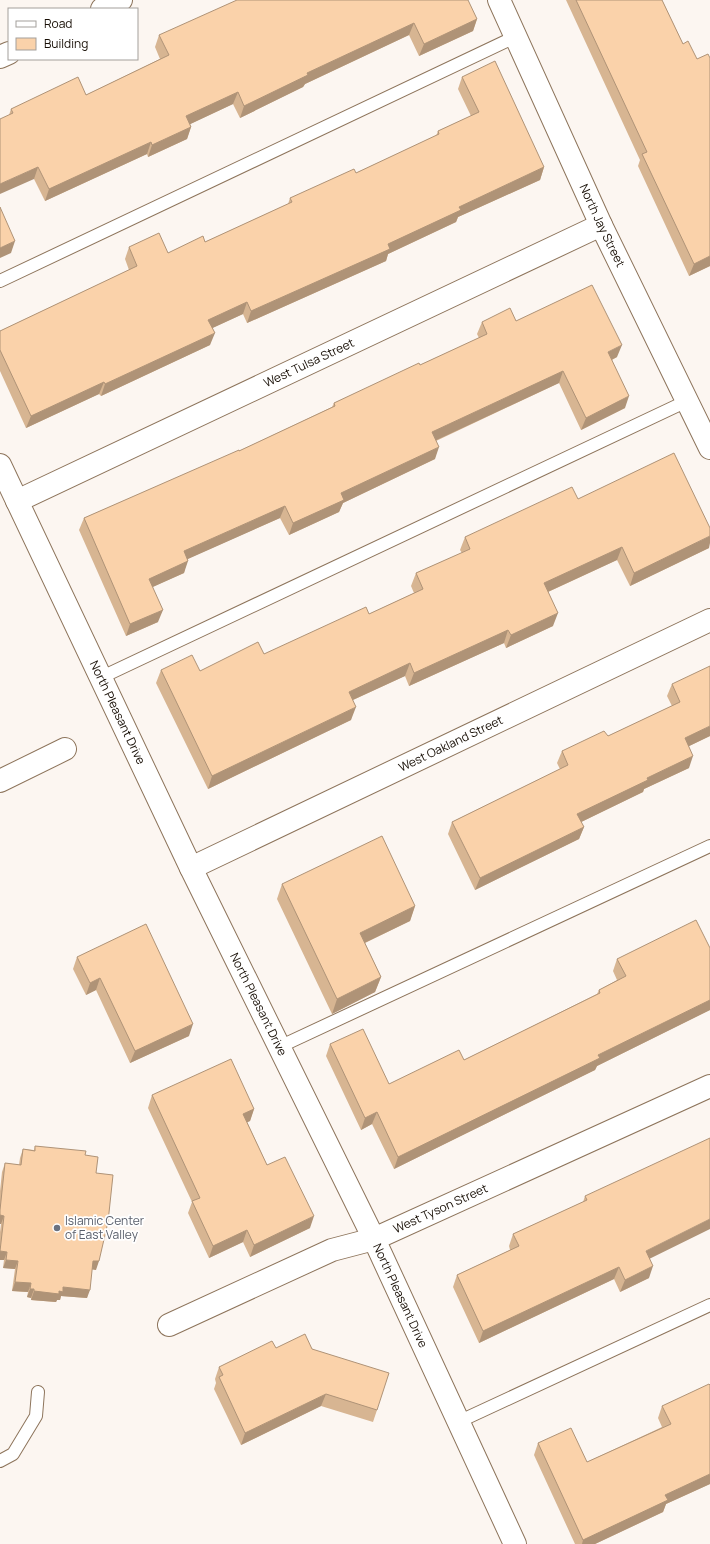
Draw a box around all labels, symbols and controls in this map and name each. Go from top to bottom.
legend [8,8,138,60]
text: Road [44,15,72,32]
text: Building [44,35,88,52]
street label: North Jay Street [576,181,629,270]
street label: West Tulsa Street [261,334,357,391]
street label: North Pleasant Drive [86,658,150,767]
street label: West Oakland Street [396,711,506,776]
street label: North Pleasant Drive [226,950,291,1059]
street label: West Tyson Street [390,1179,490,1237]
place label: Islamic Center of East Valley [65,1212,145,1243]
marker: Islamic Center of East Valley [52,1223,62,1233]
street label: North Pleasant Drive [369,1240,432,1350]

